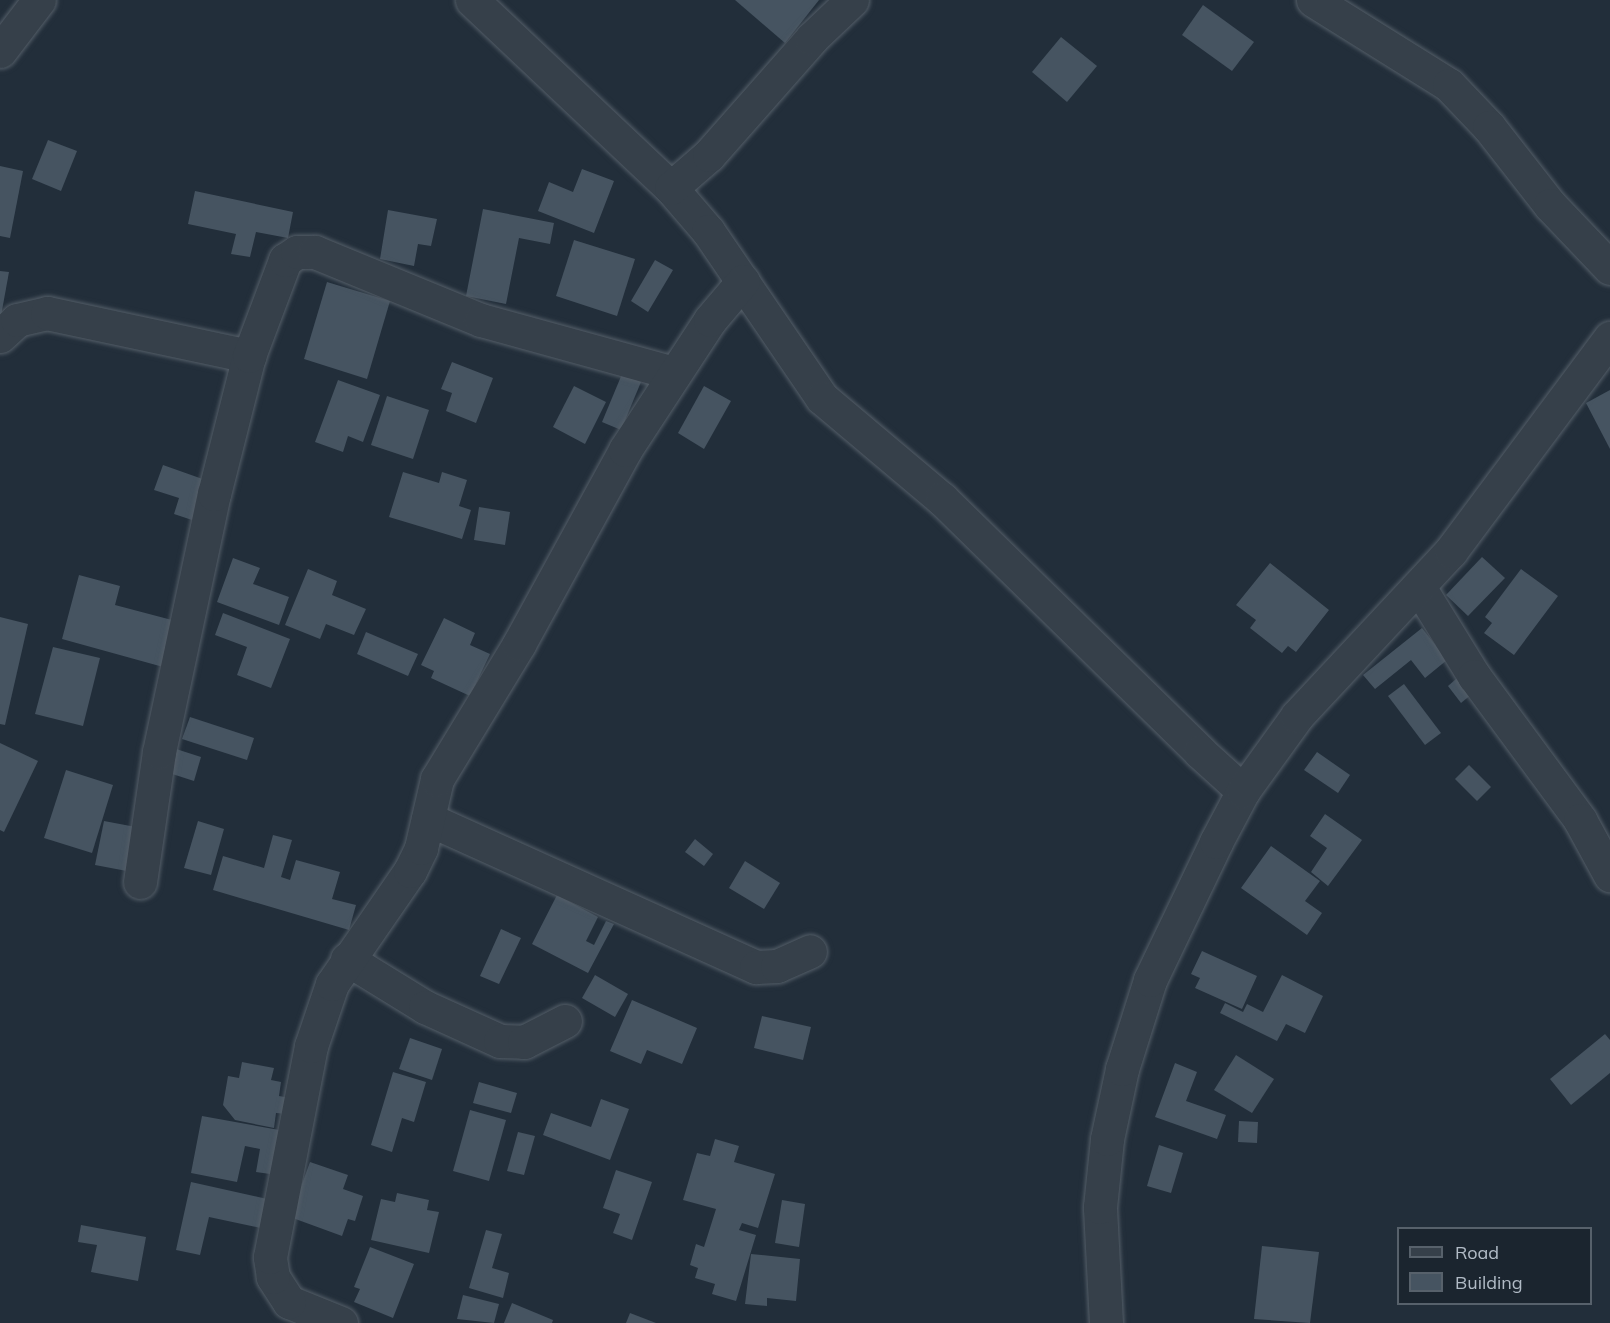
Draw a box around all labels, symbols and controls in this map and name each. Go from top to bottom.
legend [1397,1227,1592,1305]
text: Road [1455,1241,1499,1264]
text: Building [1455,1271,1523,1294]

